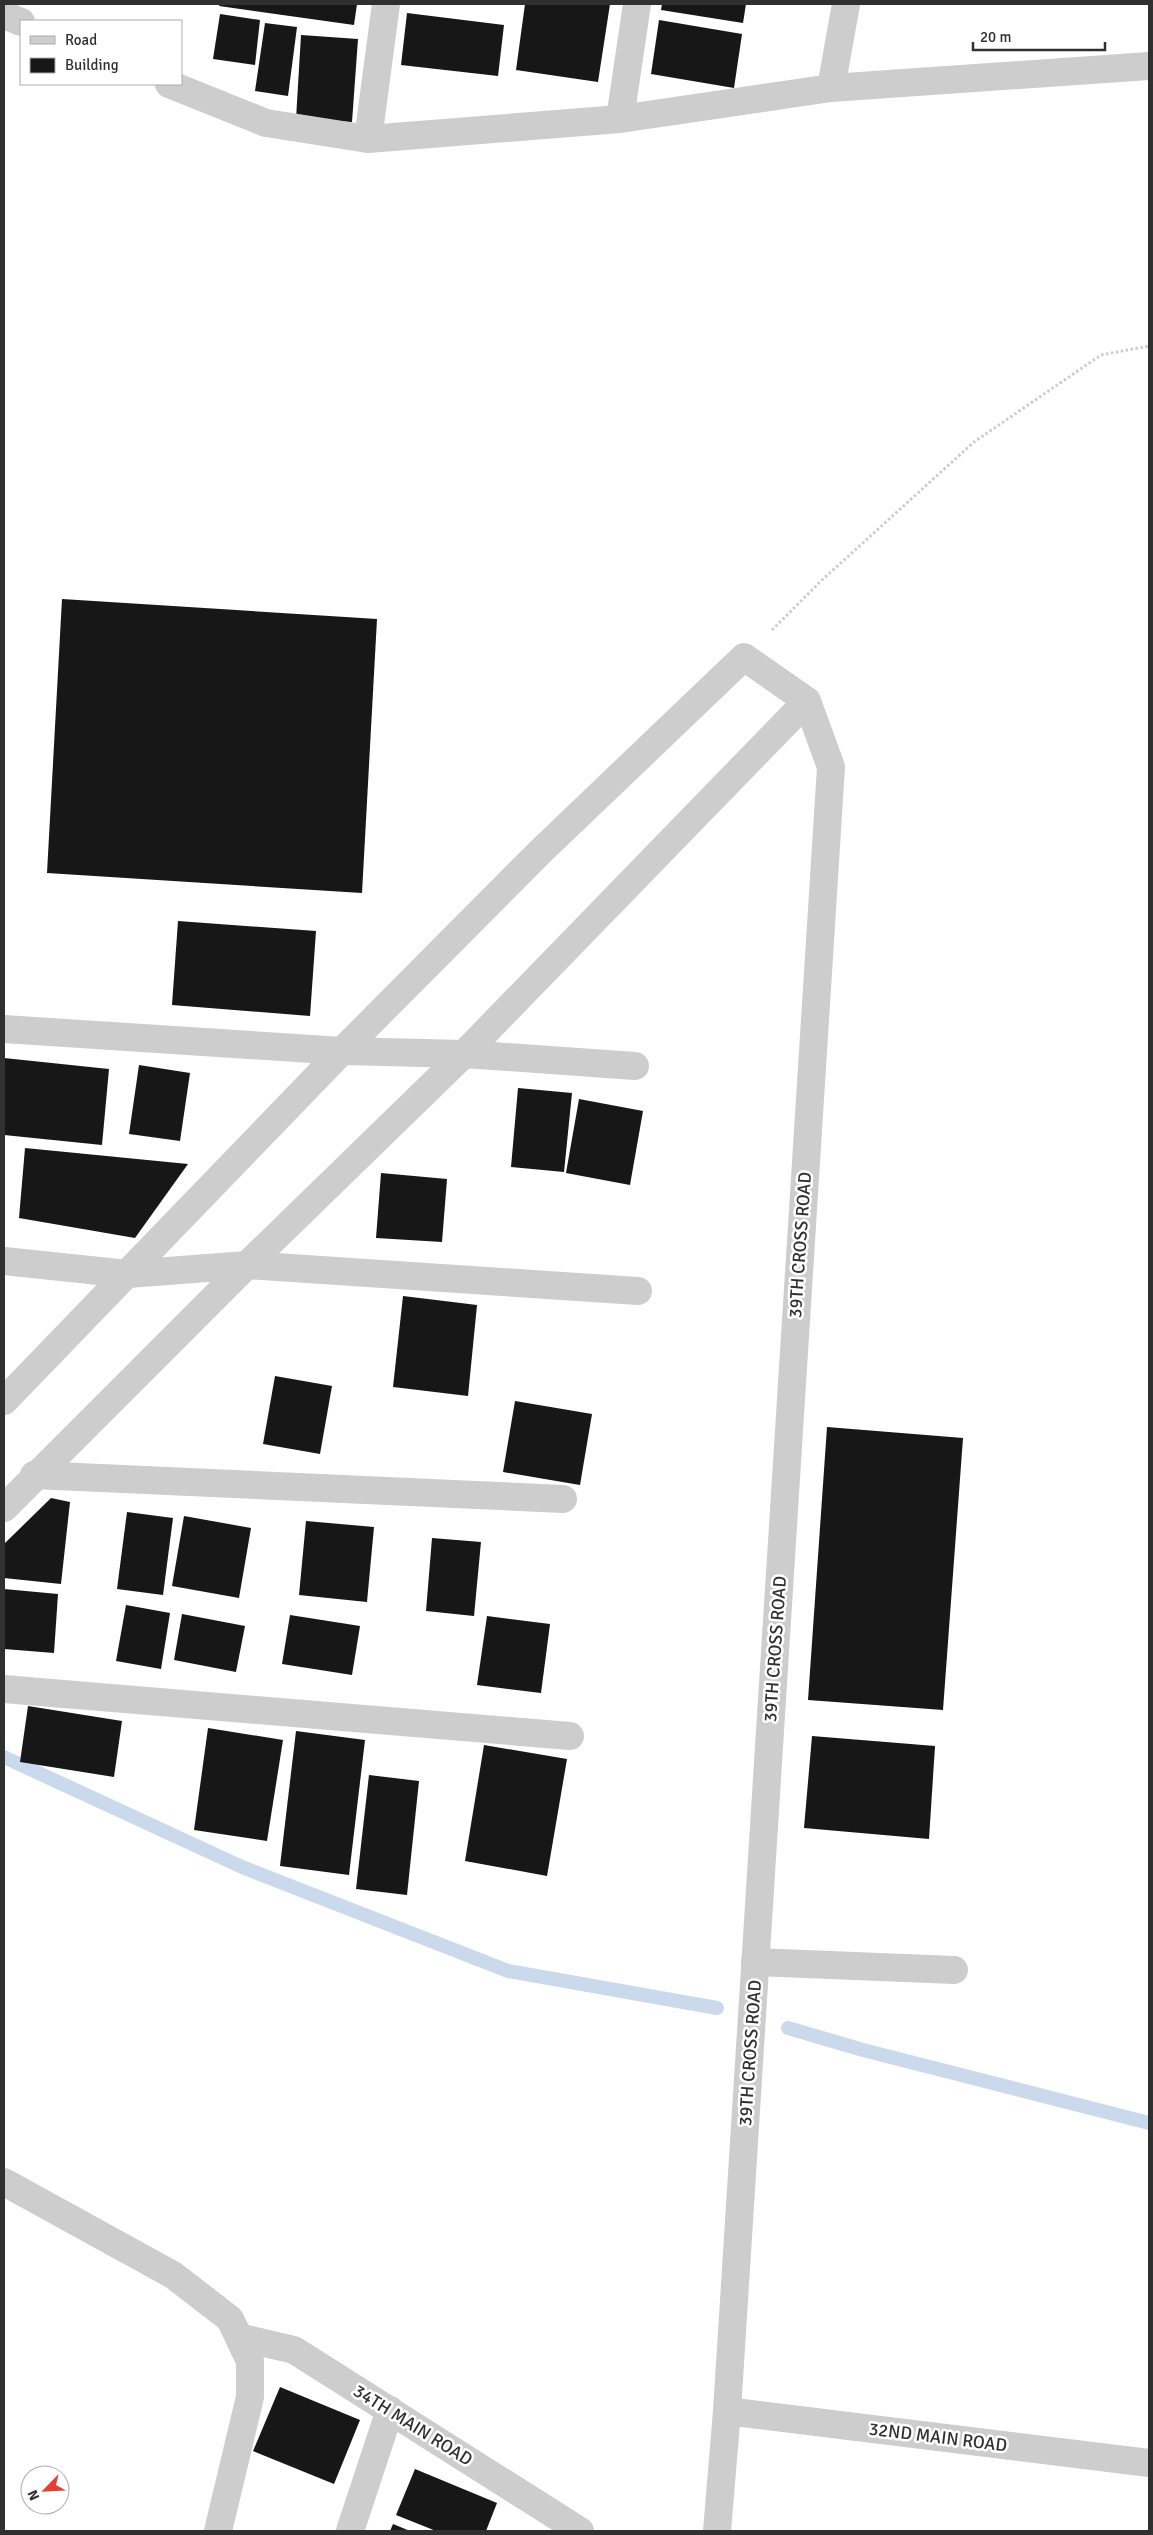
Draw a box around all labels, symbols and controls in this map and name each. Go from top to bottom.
legend [20,20,182,85]
scale bar [973,20,1106,52]
text: 20 m [980,28,1011,46]
text: Road [65,31,97,49]
text: Building [65,56,119,74]
street label: 39TH CROSS ROAD [784,1171,816,1319]
street label: 39TH CROSS ROAD [759,1575,791,1723]
street label: 39TH CROSS ROAD [734,1979,766,2127]
street label: 34TH MAIN ROAD [349,2380,477,2470]
street label: 32ND MAIN ROAD [868,2418,1008,2456]
north arrow [20,2465,70,2515]
text: N [24,2487,43,2503]

